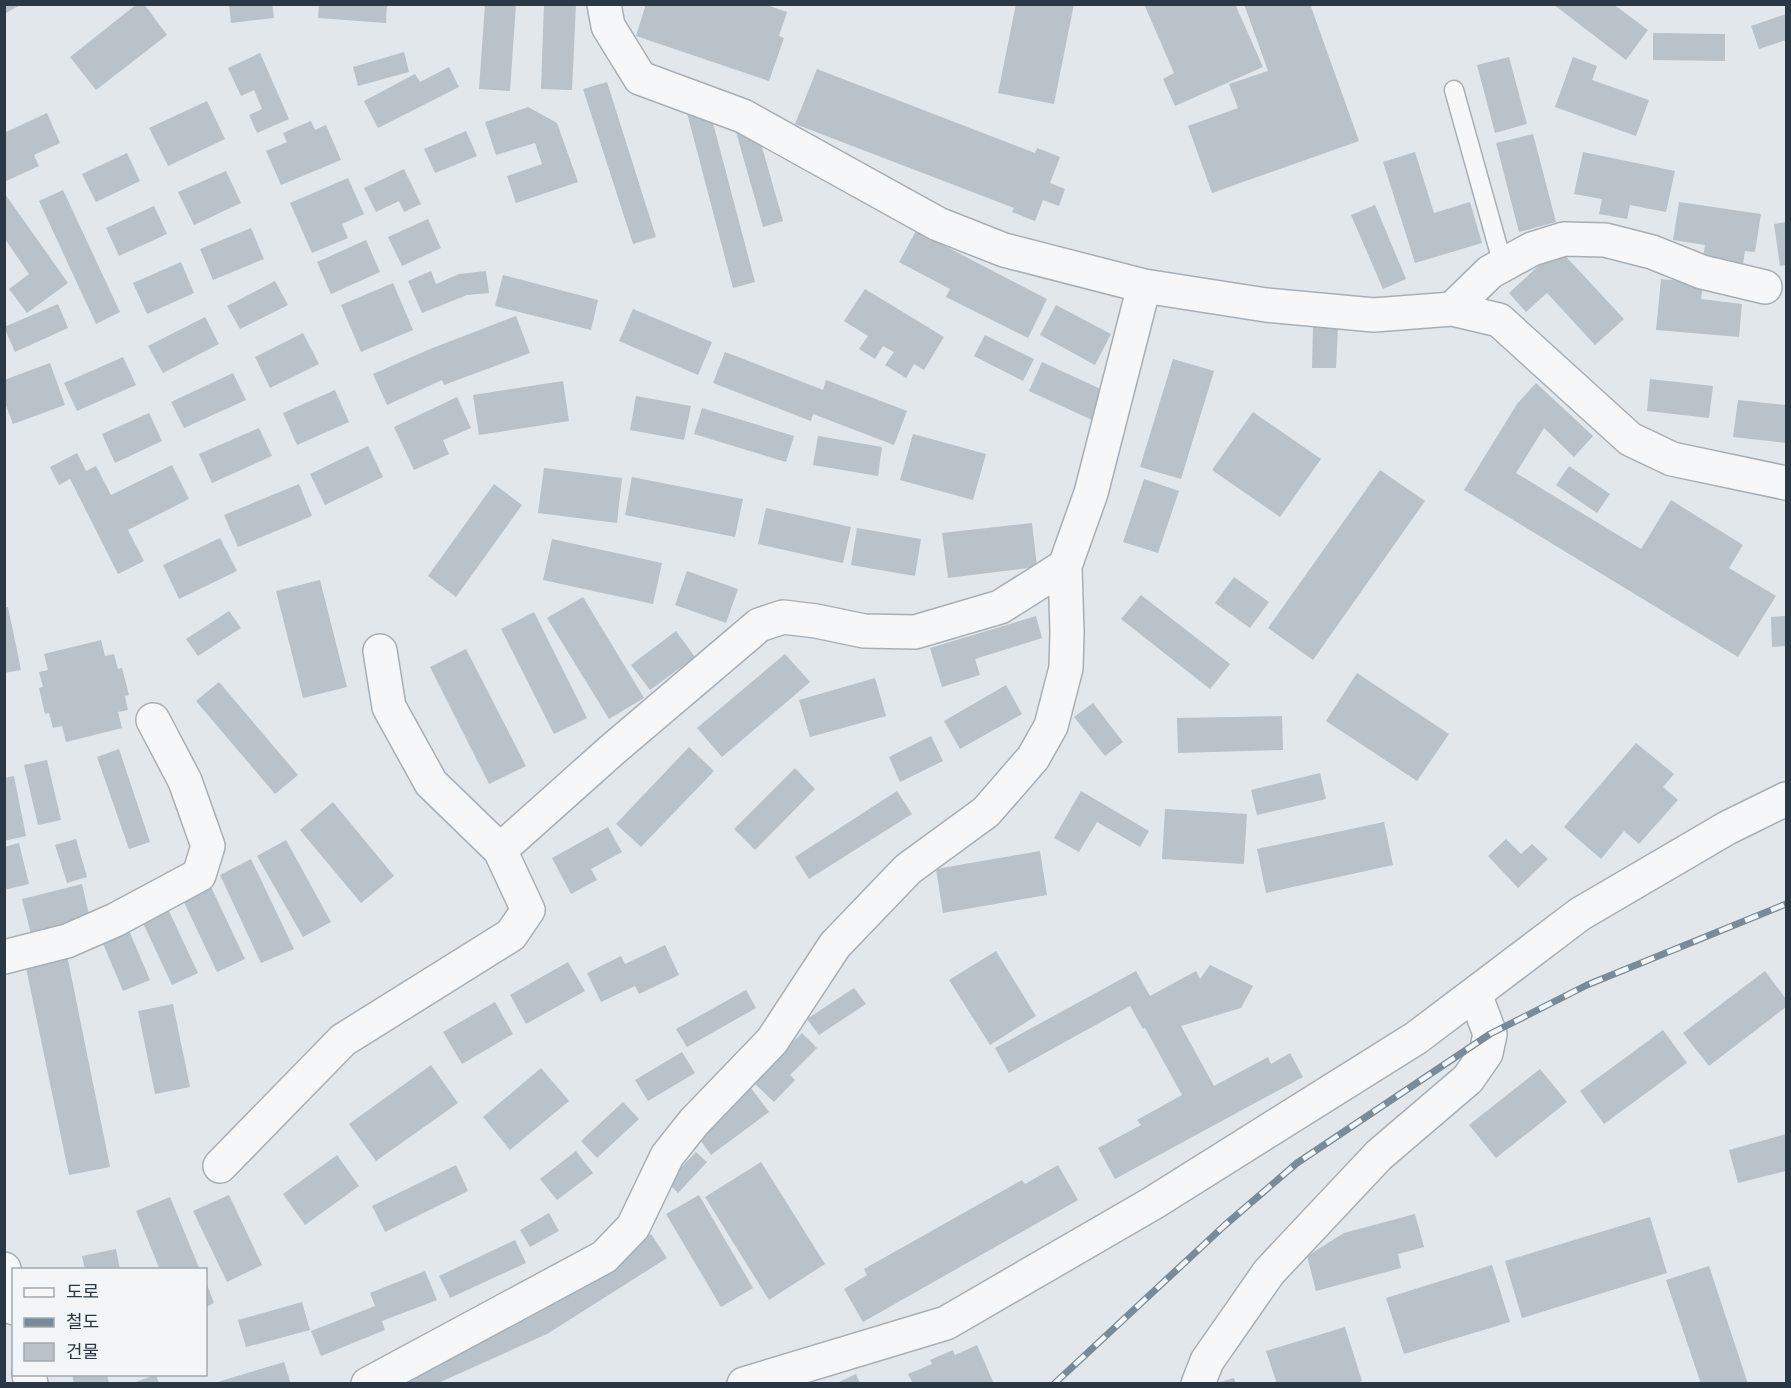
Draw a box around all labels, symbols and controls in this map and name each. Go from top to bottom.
legend [12,1268,207,1376]
text: 도로 [66,1279,99,1304]
text: 철도 [66,1309,99,1334]
text: 건물 [66,1339,99,1364]

